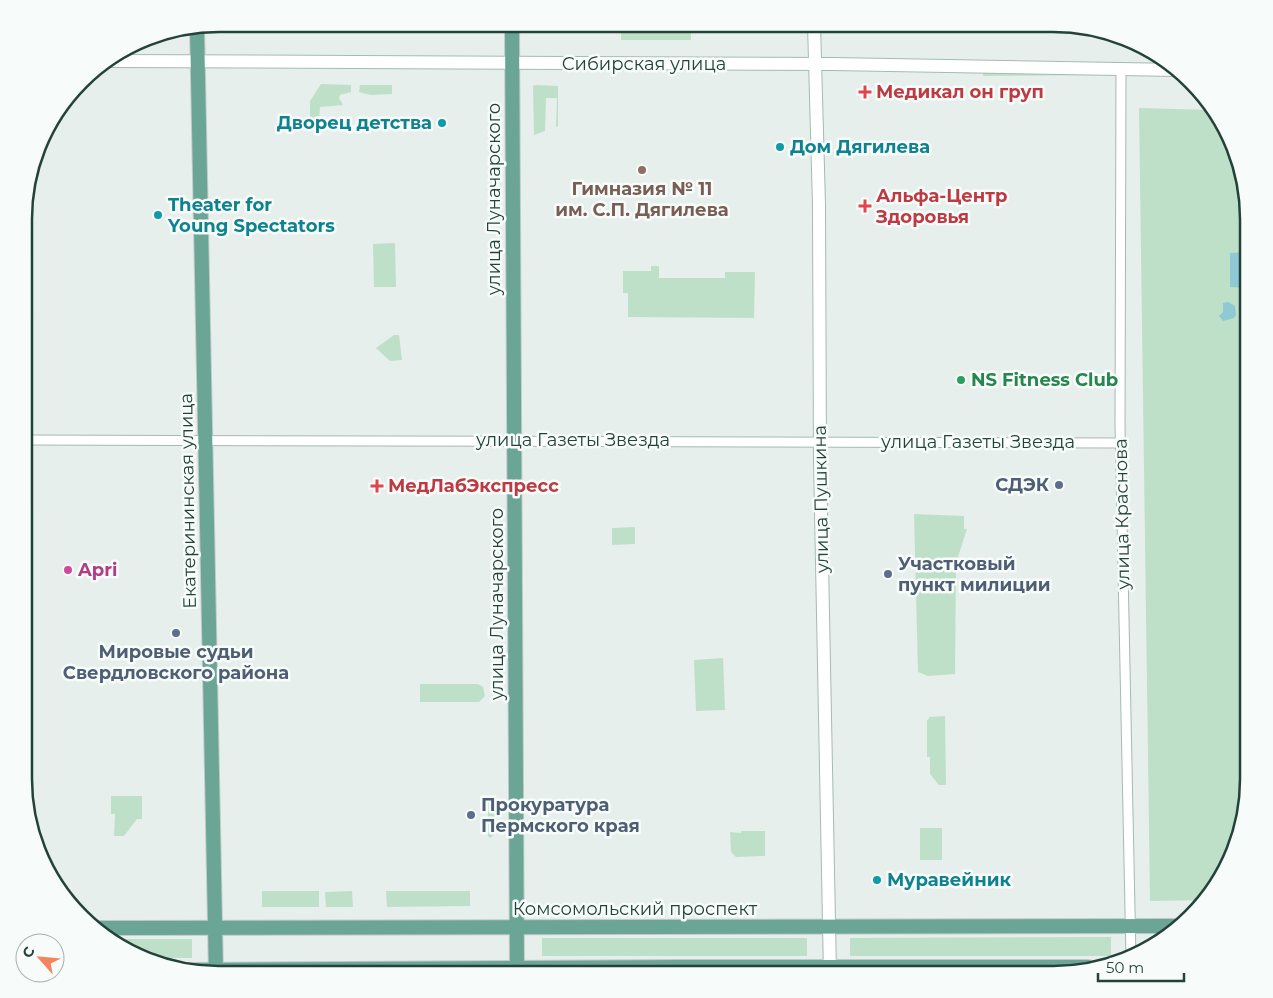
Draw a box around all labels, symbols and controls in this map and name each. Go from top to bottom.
street label: Сибирская улица [562,53,726,75]
place label: Медикал он груп [876,81,1044,103]
marker: Медикал он груп [858,85,872,99]
street label: улица Луначарского [483,103,505,296]
place label: Дворец детства [277,112,432,134]
marker: Дворец детства [436,117,448,129]
place label: Дом Дягилева [790,136,930,158]
marker: Дом Дягилева [774,141,786,153]
marker: Гимназия № 11 им. С.П. Дягилева [636,164,648,176]
place label: Гимназия № 11 им. С.П. Дягилева [555,178,729,221]
place label: Альфа-Центр Здоровья [875,185,1007,228]
place label: Theater for Young Spectators [167,194,335,237]
marker: Альфа-Центр Здоровья [858,199,872,213]
marker: Theater for Young Spectators [152,209,164,221]
place label: NS Fitness Club [971,369,1118,391]
marker: NS Fitness Club [955,374,967,386]
street label: Екатерининская улица [175,393,201,609]
street label: улица Пушкина [809,425,833,574]
street label: улица Газеты Звезда [475,429,670,451]
street label: улица Газеты Звезда [880,431,1075,453]
street label: улица Краснова [1110,438,1134,591]
place label: СДЭК [995,474,1050,496]
place label: МедЛабЭкспресс [388,475,559,497]
marker: МедЛабЭкспресс [370,479,384,493]
marker: СДЭК [1053,479,1065,491]
street label: улица Луначарского [486,508,508,701]
place label: Участковый пункт милиции [898,553,1051,596]
place label: Apri [77,559,117,581]
marker: Apri [62,564,74,576]
marker: Участковый пункт милиции [882,568,894,580]
marker: Мировые судьи Свердловского района [170,627,182,639]
place label: Мировые судьи Свердловского района [63,641,289,684]
place label: Прокуратура Пермского края [481,794,640,837]
marker: Прокуратура Пермского края [465,809,477,821]
place label: Муравейник [887,869,1011,891]
marker: Муравейник [871,874,883,886]
street label: Комсомольский проспект [513,898,758,920]
north arrow [15,933,65,983]
text: С [18,943,39,961]
scale bar [1098,950,1184,982]
text: 50 m [1106,958,1144,977]

